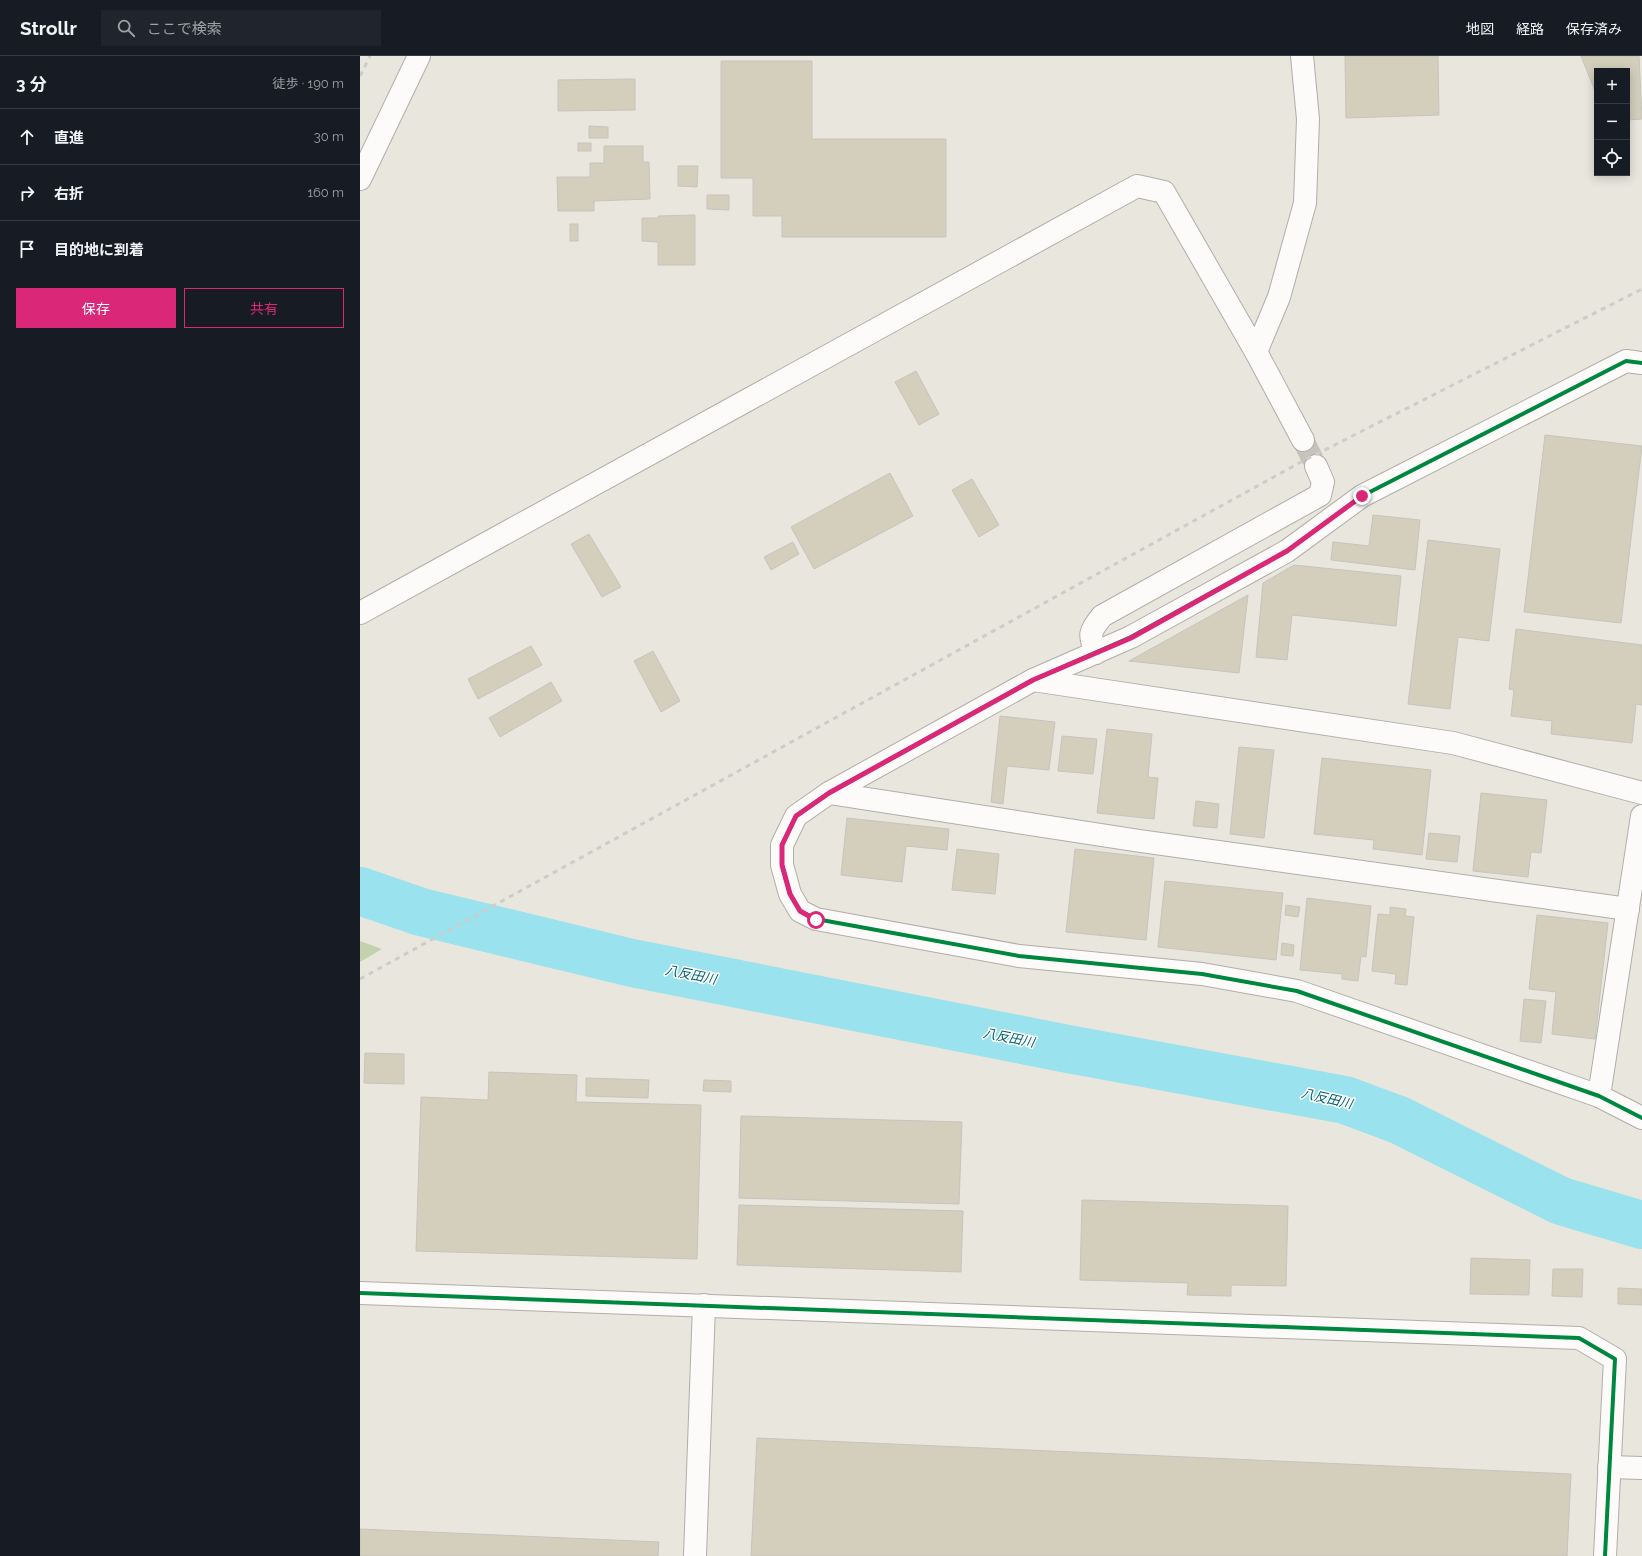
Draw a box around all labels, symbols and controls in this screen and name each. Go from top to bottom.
search box [101,10,381,46]
text: Strollr [20,17,77,39]
icon: search [115,17,137,39]
text: ここで検索 [147,20,222,38]
text: 地図 [1466,21,1494,37]
text: 経路 [1516,21,1544,37]
text: 保存済み [1566,21,1622,37]
map controls [1594,68,1630,176]
button: + [1594,68,1630,104]
text: 3 分 [16,74,47,94]
text: 徒歩 · 190 m [273,76,344,91]
button: − [1594,104,1630,140]
icon: ahead [16,126,38,148]
text: 直進 [54,129,84,147]
text: 30 m [314,129,344,144]
button: locate [1594,140,1630,176]
icon: right [16,182,38,204]
text: 右折 [54,185,84,203]
text: 160 m [307,185,344,200]
icon: arrive [16,238,38,260]
text: 目的地に到着 [54,241,144,259]
button: 保存 [16,288,176,328]
button: 共有 [184,288,344,328]
route end [1353,487,1371,505]
route start [807,911,825,929]
water label: 八反田川 [664,962,720,987]
water label: 八反田川 [982,1025,1038,1050]
water label: 八反田川 [1300,1085,1356,1112]

